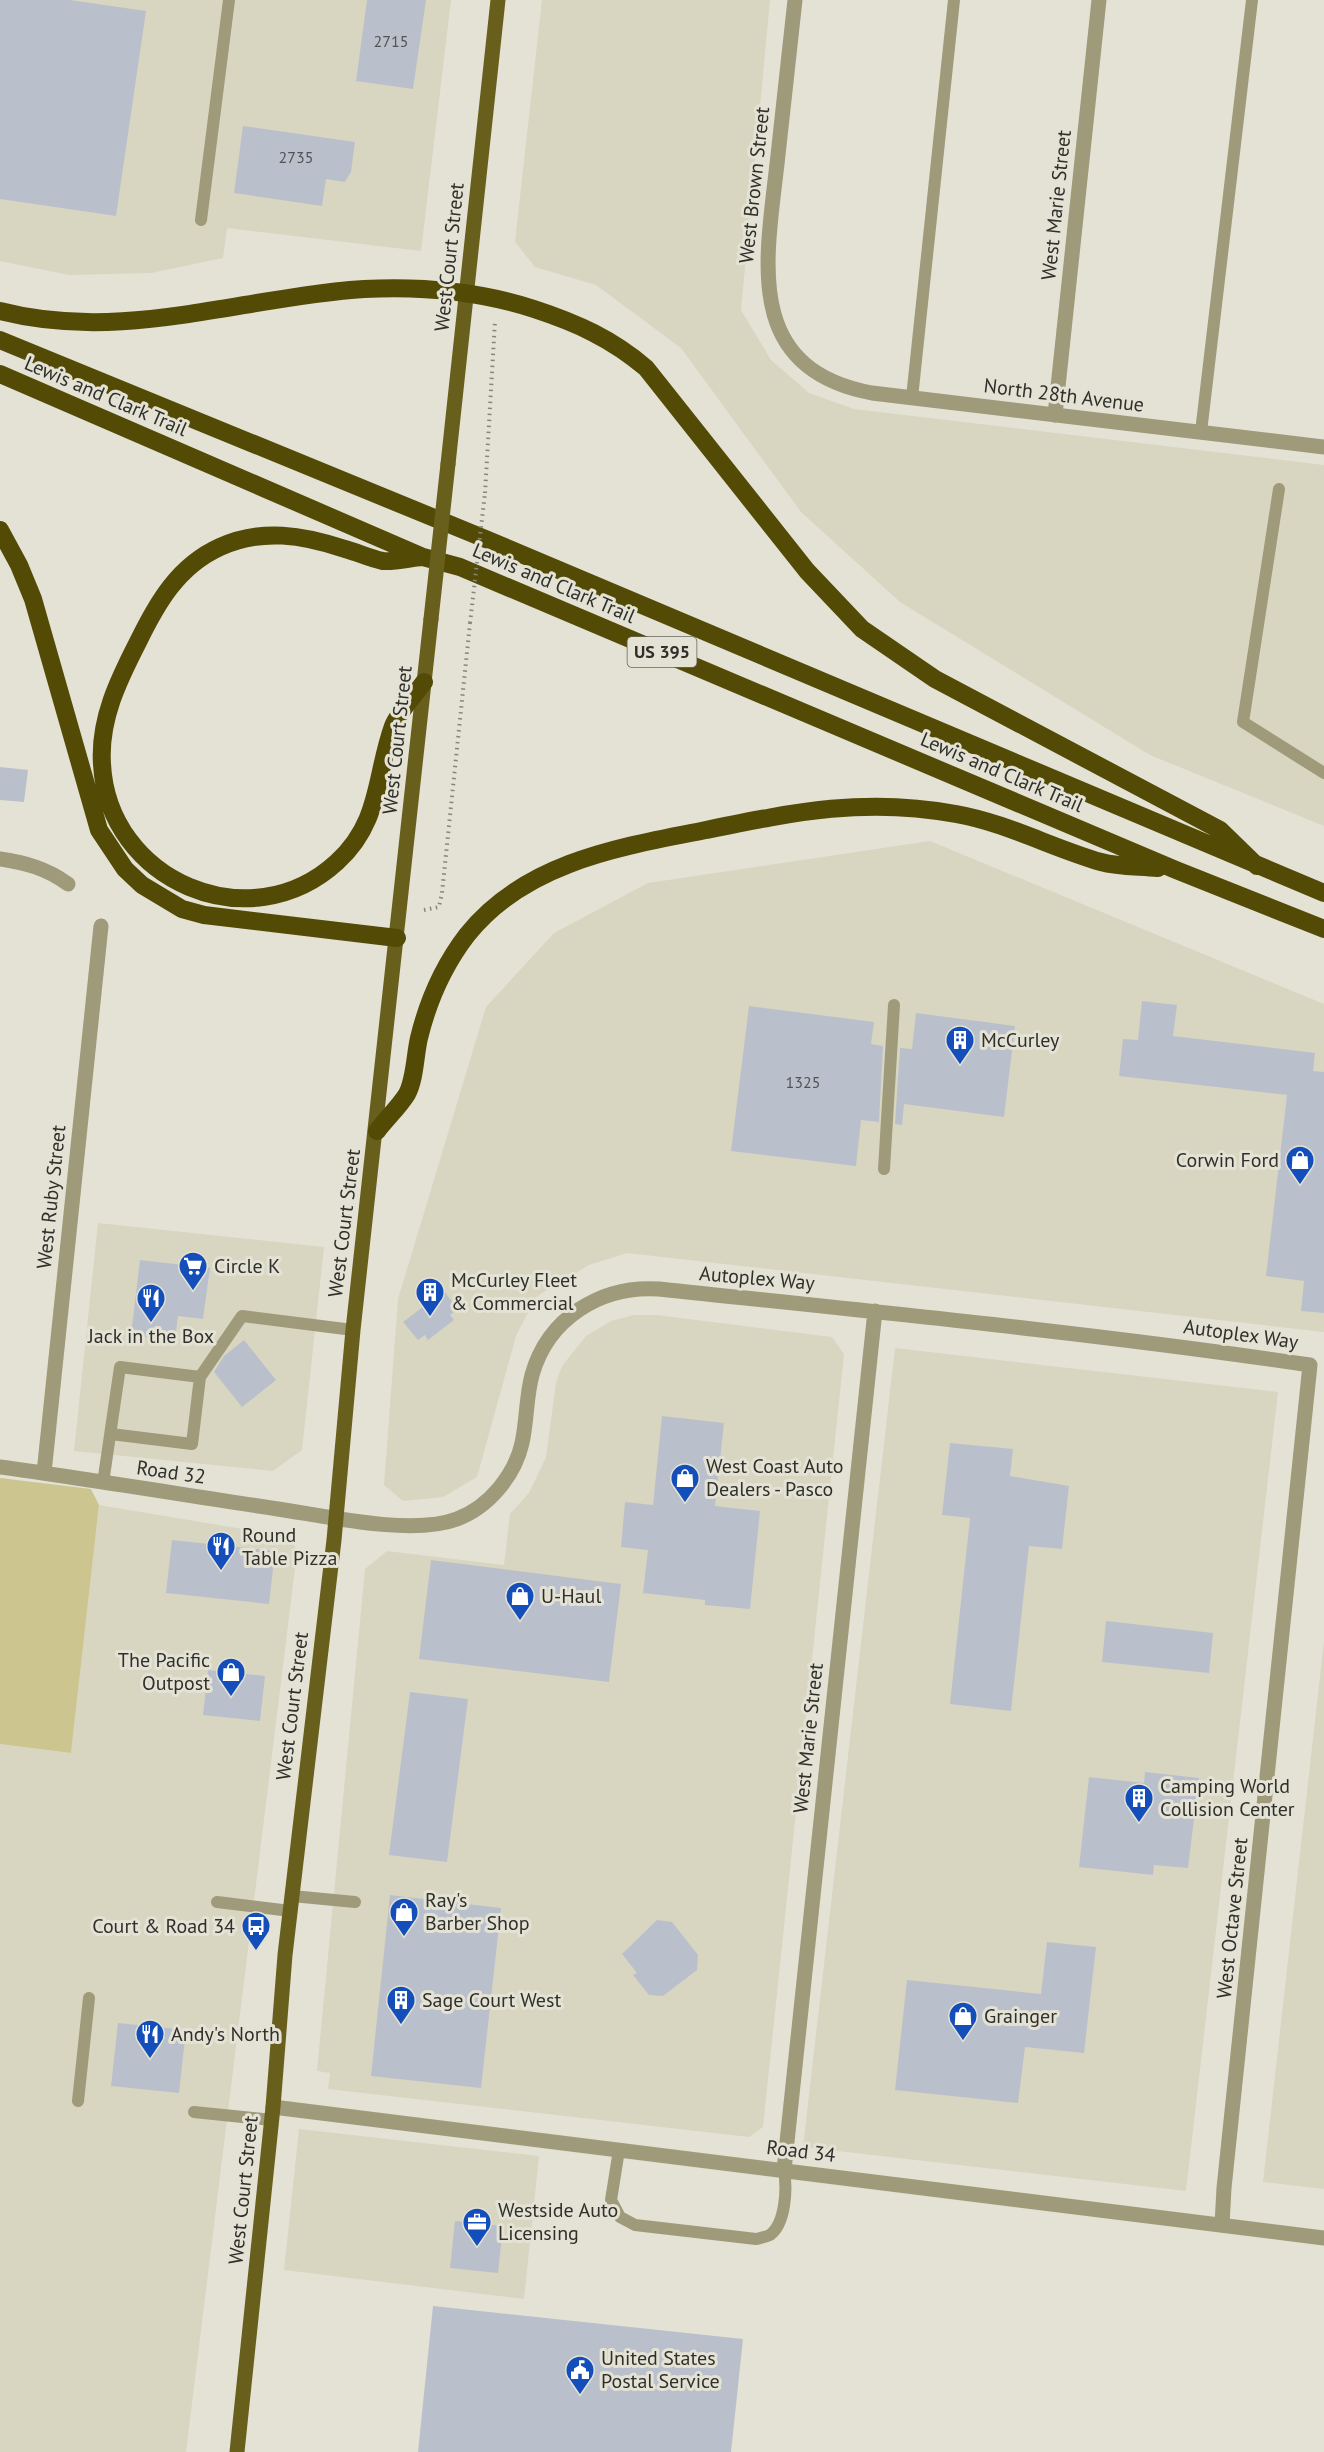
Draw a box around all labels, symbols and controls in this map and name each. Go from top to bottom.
house number: 2715 [374,31,408,51]
street label: West Brown Street [733,105,775,265]
street label: West Marie Street [1035,128,1077,281]
house number: 2735 [279,147,313,167]
street label: West Court Street [428,181,470,333]
street label: Lewis and Clark Trail [21,350,192,442]
street label: North 28th Avenue [982,372,1146,418]
street label: Lewis and Clark Trail [469,537,640,629]
road number: US 395 [628,637,696,667]
street label: West Court Street [376,664,418,816]
street label: Lewis and Clark Trail [917,726,1088,818]
building icon: McCurley [944,1024,976,1066]
place label: McCurley [981,1027,1060,1053]
house number: 1325 [786,1072,820,1092]
street label: West Ruby Street [31,1124,72,1270]
shop icon: Corwin Ford [1284,1144,1316,1186]
street label: West Court Street [322,1147,366,1299]
place label: Corwin Ford [1176,1147,1279,1173]
supermarket icon: Circle K [177,1250,209,1292]
place label: Circle K [214,1253,280,1279]
street label: Autoplex Way [698,1260,816,1296]
place label: McCurley Fleet & Commercial [451,1267,577,1316]
building icon: McCurley Fleet & Commercial [414,1276,446,1318]
restaurant icon: Jack in the Box [135,1282,167,1324]
street label: Autoplex Way [1182,1313,1301,1355]
place label: Jack in the Box [87,1323,214,1349]
place label: West Coast Auto Dealers - Pasco [706,1453,843,1502]
street label: Road 32 [135,1454,207,1490]
shop icon: West Coast Auto Dealers - Pasco [669,1462,701,1504]
place label: Round Table Pizza [242,1522,337,1571]
restaurant icon: Round Table Pizza [205,1530,237,1572]
shop icon: U-Haul [504,1580,536,1622]
place label: U-Haul [541,1583,601,1609]
street label: West Court Street [270,1630,314,1782]
place label: The Pacific Outpost [118,1647,210,1696]
shop icon: The Pacific Outpost [215,1656,247,1698]
street label: West Marie Street [787,1661,829,1814]
place label: Camping World Collision Center [1160,1773,1295,1822]
building icon: Camping World Collision Center [1123,1782,1155,1824]
street label: West Octave Street [1211,1836,1253,2000]
place label: Ray's Barber Shop [425,1887,530,1936]
shop icon: Ray's Barber Shop [388,1896,420,1938]
bus stop icon: Court & Road 34 [240,1910,272,1952]
place label: Court & Road 34 [92,1913,235,1939]
building icon: Sage Court West [385,1984,417,2026]
place label: Sage Court West [422,1987,561,2013]
shop icon: Grainger [947,2000,979,2042]
place label: Grainger [984,2003,1057,2029]
restaurant icon: Andy's North [134,2018,166,2060]
place label: Andy's North [171,2021,280,2047]
street label: West Court Street [222,2114,264,2266]
street label: Road 34 [765,2134,837,2168]
place label: Westside Auto Licensing [498,2197,618,2246]
office icon: Westside Auto Licensing [461,2206,493,2248]
place label: United States Postal Service [601,2345,720,2394]
public building icon: United States Postal Service [564,2354,596,2396]

